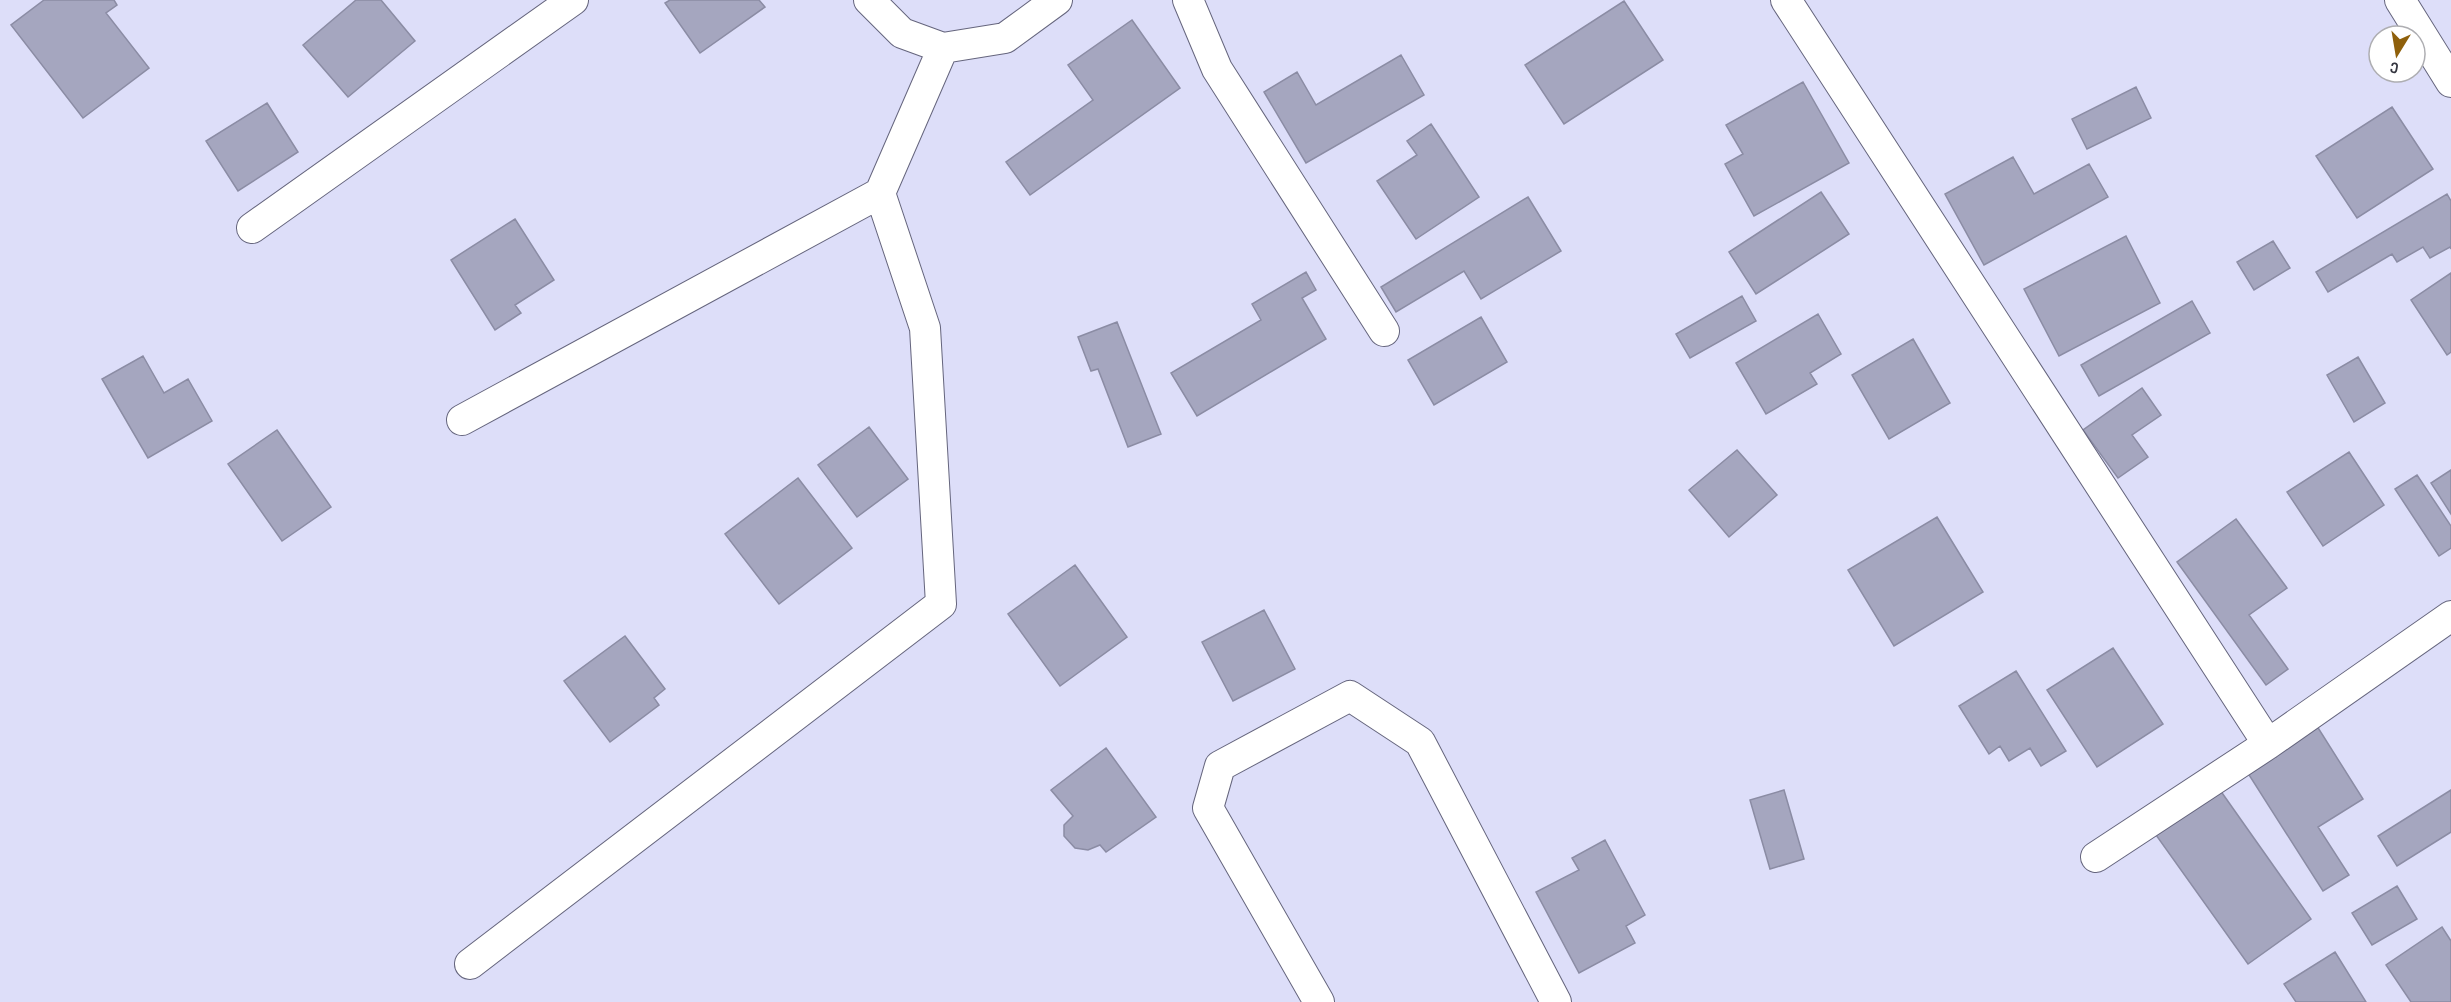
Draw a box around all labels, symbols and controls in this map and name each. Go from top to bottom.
north arrow [2367,24,2427,84]
text: С [2389,57,2400,77]

